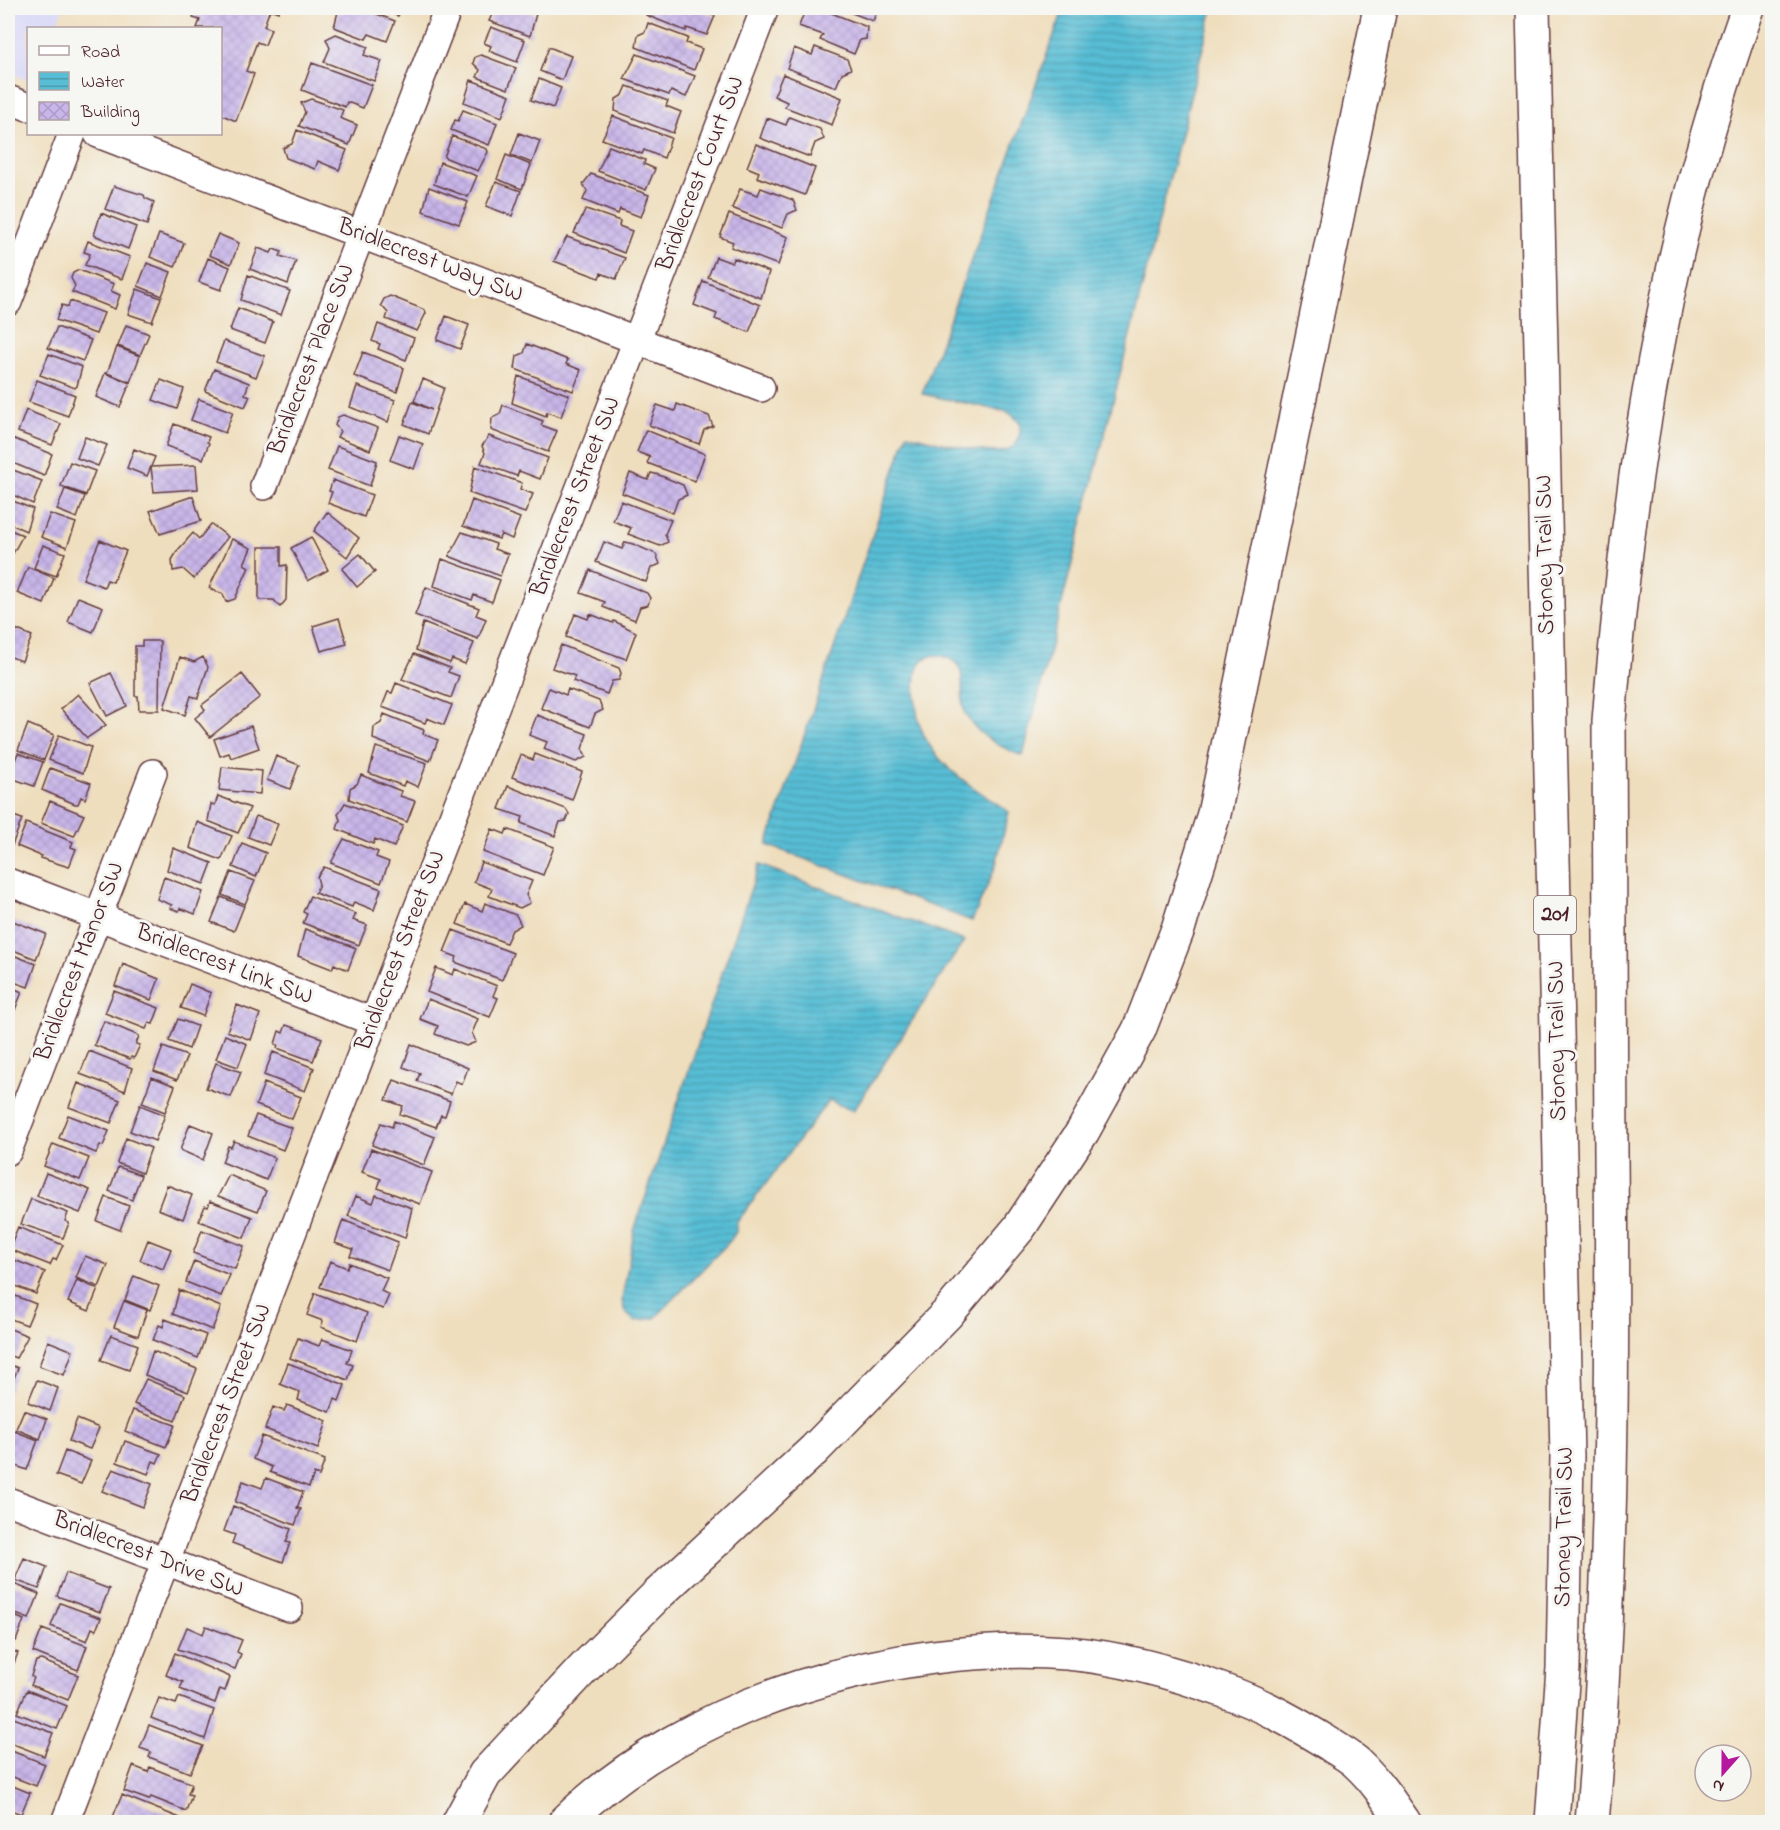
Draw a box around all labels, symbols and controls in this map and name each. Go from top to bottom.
legend [27,27,222,135]
text: Road [81,40,120,66]
text: Water [81,70,125,96]
street label: Bridlecrest Court SW [647,72,754,277]
text: Building [80,100,140,127]
street label: Bridlecrest Way SW [331,209,528,313]
street label: Bridlecrest Place SW [259,259,365,462]
street label: Bridlecrest Street SW [521,392,630,603]
street label: Stoney Trail SW [1527,474,1566,635]
street label: Bridlecrest Street SW [346,846,455,1057]
street label: Bridlecrest Manor SW [26,857,134,1068]
road number: 201 [1534,896,1576,934]
street label: Bridlecrest Link SW [130,915,318,1015]
street label: Stoney Trail SW [1539,960,1578,1121]
street label: Bridlecrest Street SW [172,1299,281,1510]
street label: Stoney Trail SW [1546,1447,1585,1608]
street label: Bridlecrest Drive SW [47,1502,248,1607]
north arrow [1693,1743,1753,1803]
text: N [1709,1772,1728,1798]

